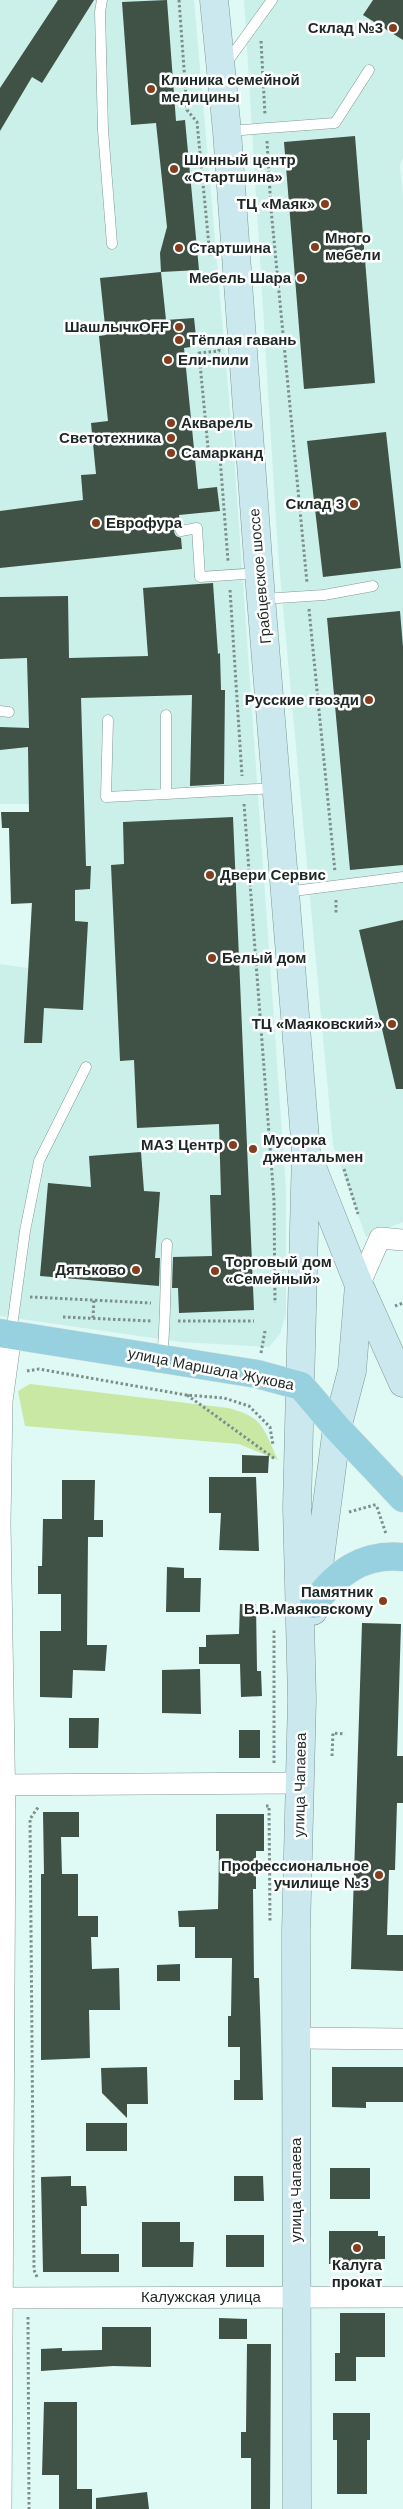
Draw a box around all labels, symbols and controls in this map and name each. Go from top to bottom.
place label: Склад №3 [308,19,383,36]
marker: Склад №3 [387,22,399,34]
place label: Клиника семейной медицины [161,71,300,105]
marker: Клиника семейной медицины [145,83,157,95]
place label: Шинный центр «Стартшина» [184,151,296,185]
marker: Шинный центр «Стартшина» [168,163,180,175]
place label: ТЦ «Маяк» [237,195,315,212]
marker: ТЦ «Маяк» [319,198,331,210]
place label: Много мебели [325,229,381,263]
place label: Стартшина [189,239,272,256]
marker: Много мебели [309,241,321,253]
marker: Стартшина [173,242,185,254]
place label: Мебель Шара [189,269,292,286]
marker: Мебель Шара [295,272,307,284]
place label: ШашлычкOFF [65,318,169,335]
marker: ШашлычкOFF [173,321,185,333]
place label: Тёплая гавань [189,331,297,348]
marker: Тёплая гавань [173,334,185,346]
place label: Ели-пили [178,351,249,368]
marker: Ели-пили [162,354,174,366]
place label: Акварель [181,414,253,431]
marker: Акварель [165,417,177,429]
place label: Светотехника [59,429,162,446]
marker: Светотехника [165,432,177,444]
place label: Самарканд [181,444,264,461]
marker: Самарканд [165,447,177,459]
place label: Склад 3 [286,495,344,512]
marker: Склад 3 [348,498,360,510]
street label: Грабцевское шоссе [245,508,274,644]
place label: Еврофура [106,514,183,531]
marker: Еврофура [90,517,102,529]
place label: Русские гвозди [245,691,359,708]
marker: Русские гвозди [363,694,375,706]
place label: Двери Сервис [220,866,326,883]
marker: Двери Сервис [204,869,216,881]
place label: Белый дом [222,949,306,966]
marker: Белый дом [206,952,218,964]
place label: ТЦ «Маяковский» [252,1015,382,1032]
marker: ТЦ «Маяковский» [386,1018,398,1030]
place label: Мусорка джентальмен [263,1131,363,1165]
place label: МАЗ Центр [141,1136,223,1153]
marker: МАЗ Центр [227,1139,239,1151]
marker: Мусорка джентальмен [247,1143,259,1155]
place label: Торговый дом «Семейный» [225,1253,332,1287]
place label: Дятьково [55,1261,126,1278]
marker: Дятьково [130,1264,142,1276]
marker: Торговый дом «Семейный» [209,1265,221,1277]
street label: улица Маршала Жукова [127,1344,296,1393]
place label: Памятник В.В.Маяковскому [244,1583,374,1617]
marker: Памятник В.В.Маяковскому [377,1595,389,1607]
street label: улица Чапаева [290,1732,309,1837]
place label: Профессиональное училище №3 [221,1857,369,1891]
marker: Профессиональное училище №3 [373,1869,385,1881]
street label: улица Чапаева [287,2137,304,2242]
marker: Калуга прокат [351,2242,363,2254]
place label: Калуга прокат [332,2256,383,2290]
street label: Калужская улица [141,2288,262,2305]

